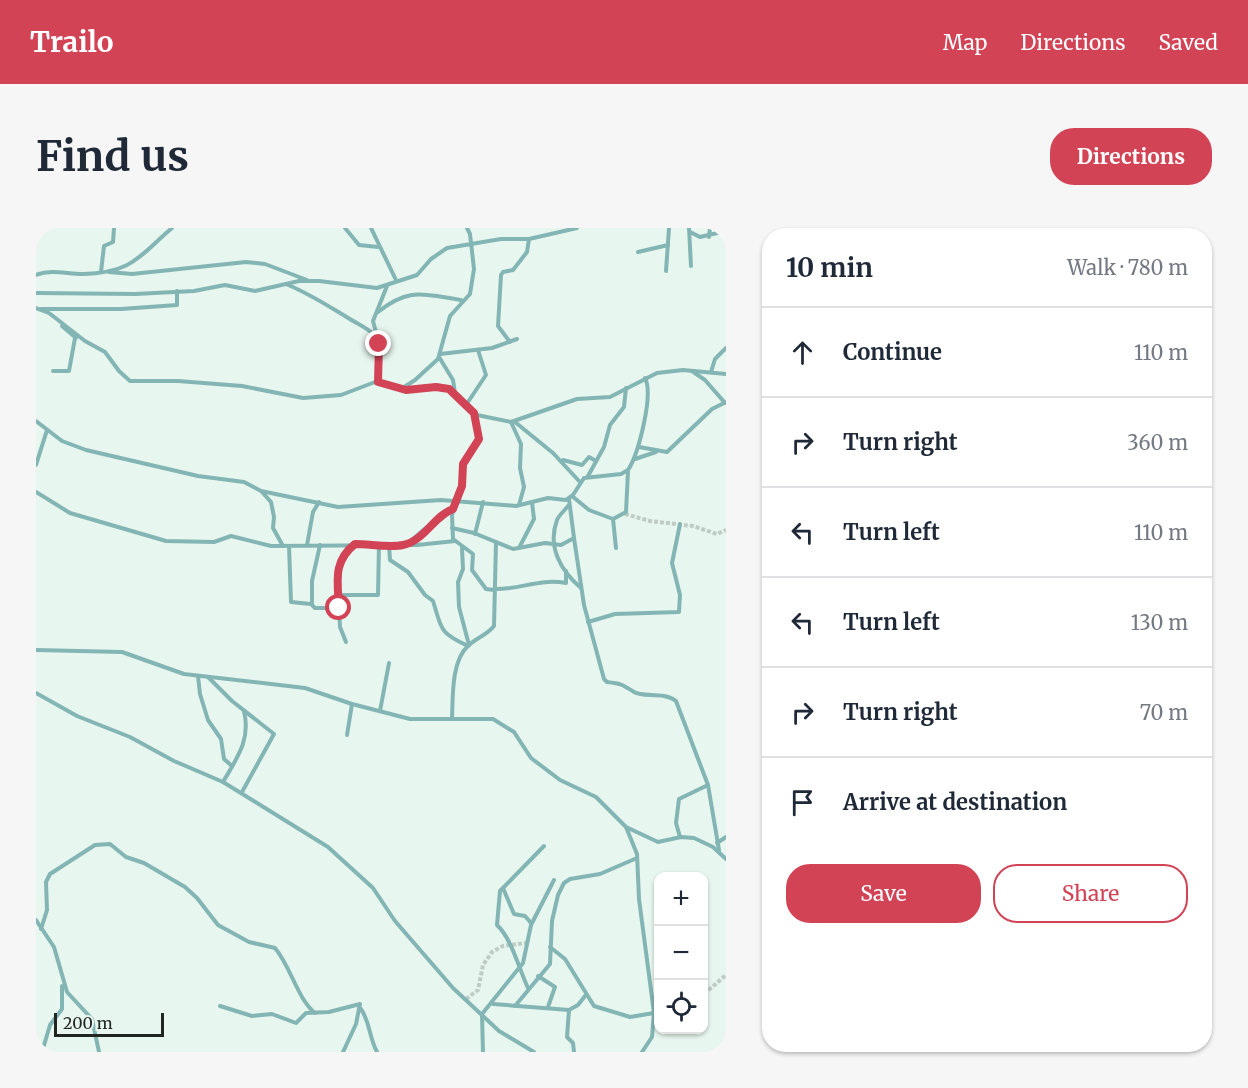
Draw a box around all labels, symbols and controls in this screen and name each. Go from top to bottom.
text: Trailo [30,24,114,60]
text: Map [943,29,987,56]
text: Directions [1020,29,1125,56]
text: Saved [1158,29,1218,56]
button: Directions [1050,128,1212,185]
text: Find us [36,130,189,182]
text: 10 min [786,251,873,284]
text: Walk · 780 m [1067,255,1188,280]
route end [365,330,391,356]
icon: ahead [786,336,819,369]
text: Continue [843,338,942,366]
text: 110 m [1134,340,1188,365]
icon: right [786,426,819,459]
text: Turn right [843,428,957,456]
text: 360 m [1127,430,1188,455]
icon: left [786,516,819,549]
text: Turn left [843,518,940,546]
text: 110 m [1134,520,1188,545]
route start [325,594,351,620]
icon: left [786,606,819,639]
text: Turn left [843,608,940,636]
text: 130 m [1131,610,1188,635]
icon: right [786,696,819,729]
text: Turn right [843,698,957,726]
text: 70 m [1140,700,1188,725]
icon: arrive [786,786,819,819]
text: Arrive at destination [843,788,1067,816]
button: Save [786,864,981,923]
button: Share [993,864,1188,923]
map controls [654,872,708,1034]
button: + [654,872,708,926]
button: − [654,926,708,980]
button: locate [654,980,708,1034]
scale bar [54,1010,164,1038]
text: 200 m [63,1013,113,1033]

